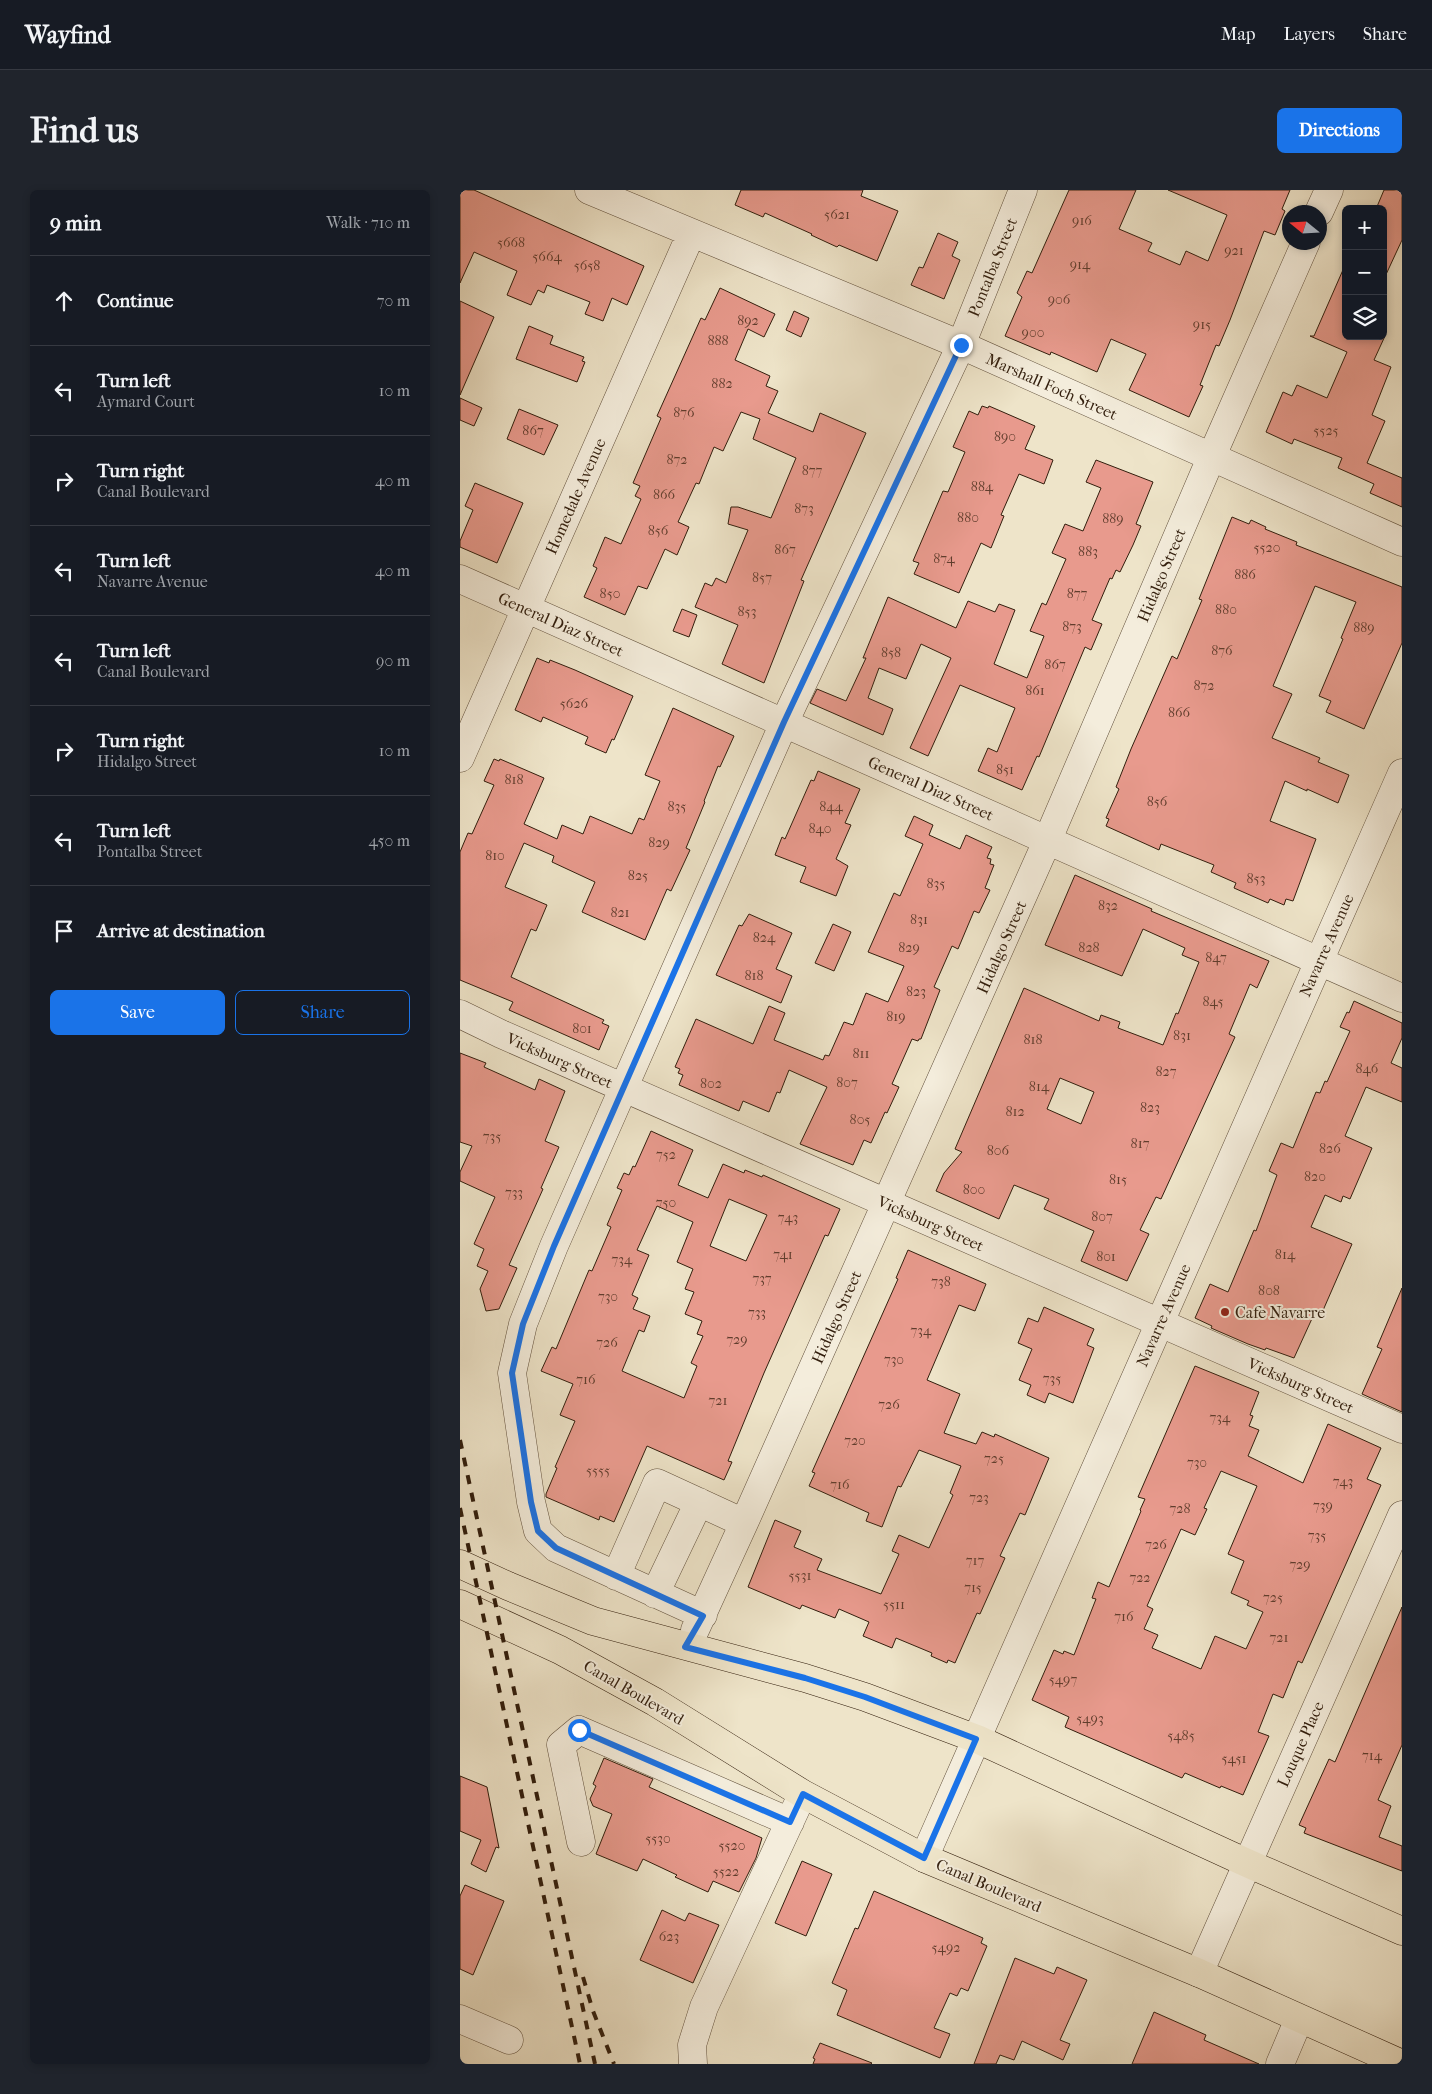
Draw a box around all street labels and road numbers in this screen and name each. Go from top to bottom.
street label: Pontalba Street [964,215,1021,320]
street label: Marshall Foch Street [983,349,1121,424]
street label: Homedale Avenue [541,435,610,557]
street label: Hidalgo Street [1133,525,1190,625]
street label: General Diaz Street [495,588,627,661]
street label: General Diaz Street [865,752,997,825]
street label: Navarre Avenue [1295,891,1358,1000]
street label: Hidalgo Street [972,897,1031,997]
street label: Vicksburg Street [503,1028,616,1093]
street label: Vicksburg Street [874,1191,987,1256]
street label: Navarre Avenue [1132,1261,1195,1370]
street label: Hidalgo Street [807,1267,866,1367]
street label: Vicksburg Street [1244,1353,1357,1418]
street label: Canal Boulevard [580,1656,688,1729]
street label: Louque Place [1273,1698,1328,1790]
street label: Canal Boulevard [933,1855,1045,1916]

